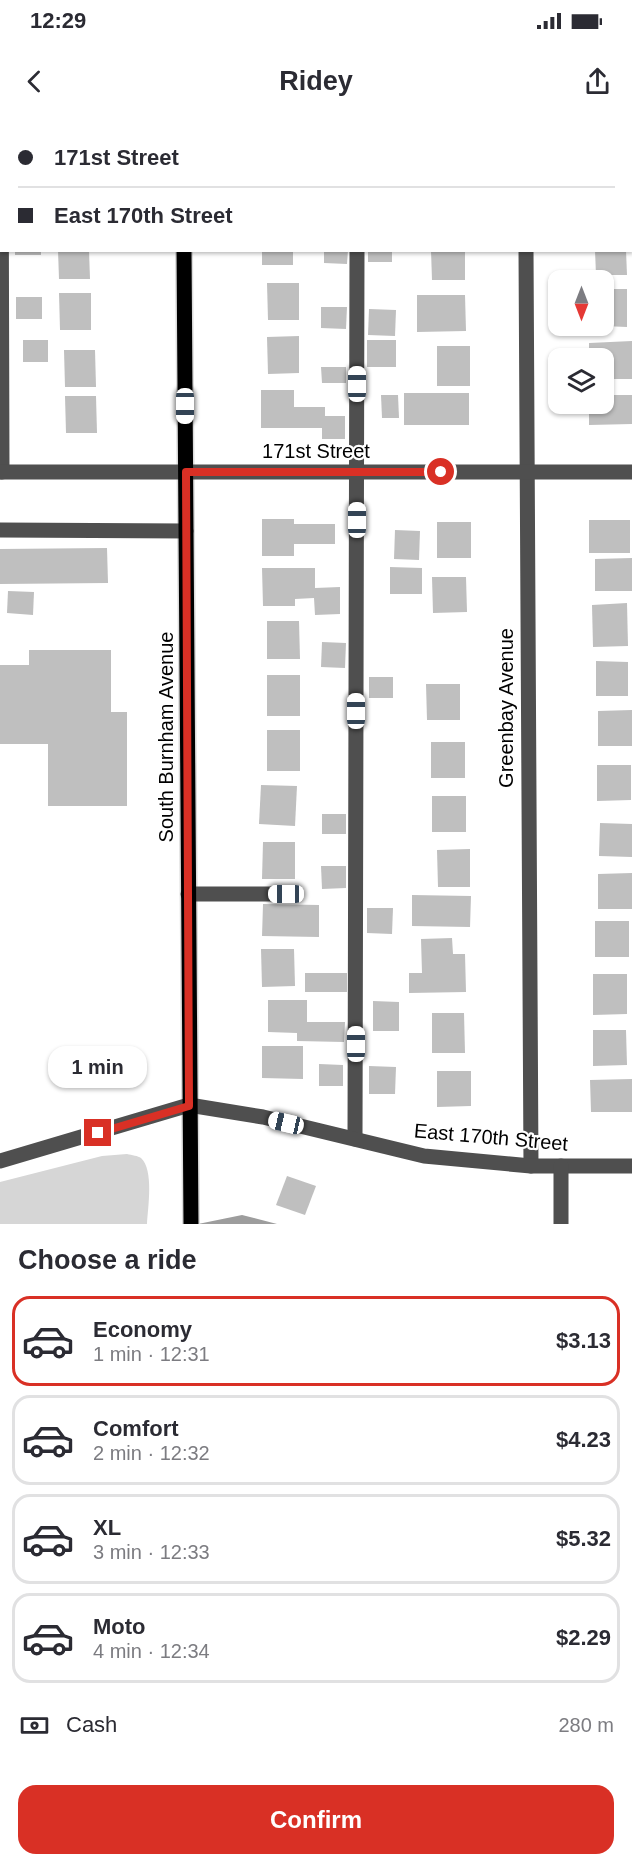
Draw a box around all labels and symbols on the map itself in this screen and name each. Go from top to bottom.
north arrow [548,270,614,336]
car [348,366,366,402]
car [176,388,194,424]
street label: 171st Street [262,440,370,462]
route start [427,458,454,485]
car [348,502,366,538]
street label: Greenbay Avenue [495,628,517,788]
street label: South Burnham Avenue [155,632,177,842]
car [347,693,365,729]
car [268,885,304,903]
car [347,1026,365,1062]
callout: 1 min [48,1046,148,1088]
car [266,1110,306,1136]
route end [84,1119,111,1146]
street label: East 170th Street [413,1119,569,1155]

